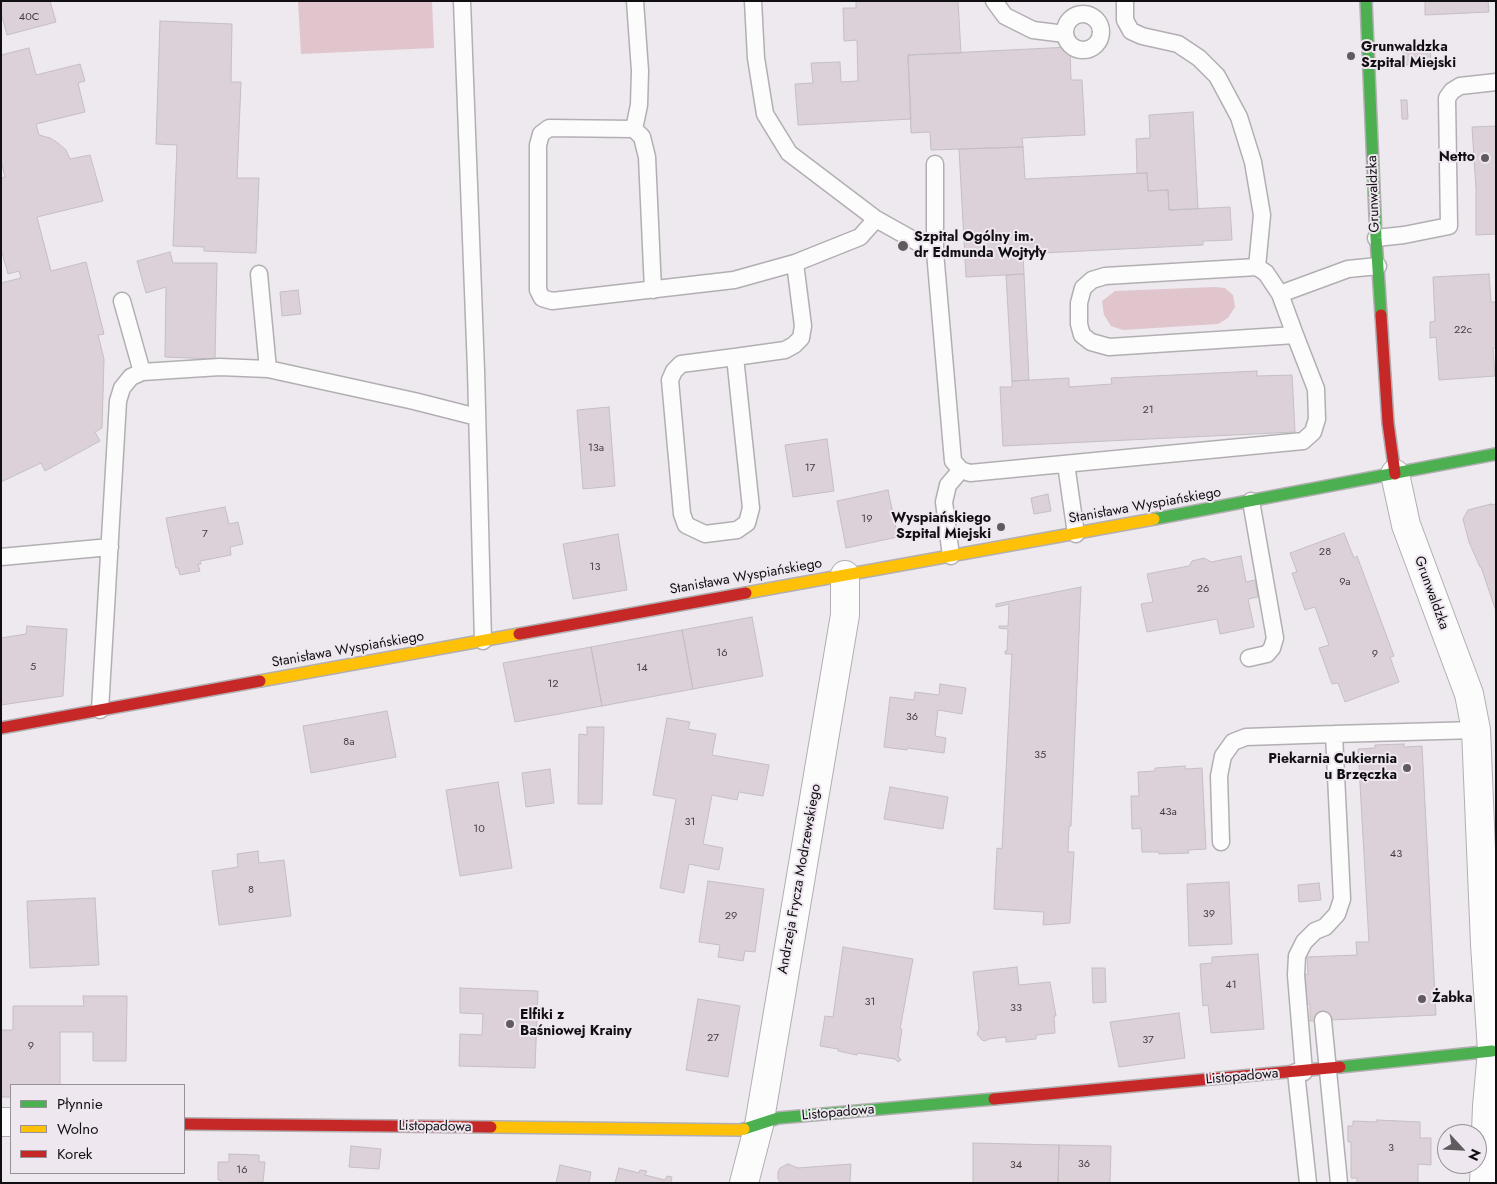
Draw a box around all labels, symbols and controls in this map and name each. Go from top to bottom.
house number: 40C [19,10,39,24]
place label: Grunwaldzka Szpital Miejski [1361,40,1456,72]
marker: Grunwaldzka Szpital Miejski [1345,50,1357,62]
place label: Netto [1439,150,1475,166]
marker: Netto [1479,152,1491,164]
street label: Grunwaldzka [1364,155,1384,233]
place label: Szpital Ogólny im. dr Edmunda Wojtyły [914,230,1046,262]
marker: Szpital Ogólny im. dr Edmunda Wojtyły [896,239,910,253]
house number: 22c [1454,323,1472,337]
house number: 21 [1142,403,1154,417]
house number: 13a [588,441,604,455]
house number: 17 [805,461,815,475]
street label: Stanisława Wyspiańskiego [1068,484,1222,528]
place label: Wyspiańskiego Szpital Miejski [891,511,991,544]
house number: 19 [861,512,873,526]
marker: Wyspiańskiego Szpital Miejski [995,521,1007,533]
house number: 7 [202,527,208,541]
house number: 28 [1319,545,1331,559]
street label: Grunwaldzka [1410,554,1452,632]
street label: Stanisława Wyspiańskiego [669,555,823,599]
house number: 13 [590,560,600,574]
house number: 9a [1339,575,1351,589]
house number: 26 [1197,582,1209,596]
street label: Stanisława Wyspiańskiego [271,628,425,672]
house number: 16 [716,646,728,660]
house number: 9 [1372,647,1378,661]
house number: 5 [30,660,36,674]
house number: 14 [636,661,648,675]
house number: 12 [547,677,559,691]
house number: 36 [906,710,918,724]
house number: 8a [343,735,355,749]
house number: 35 [1034,748,1046,762]
place label: Piekarnia Cukiernia u Brzęczka [1268,752,1397,784]
marker: Piekarnia Cukiernia u Brzęczka [1401,762,1413,774]
street label: Andrzeja Frycza Modrzewskiego [775,783,825,975]
house number: 43a [1159,805,1177,819]
house number: 31 [685,815,695,829]
house number: 10 [473,822,485,836]
house number: 43 [1390,847,1402,861]
house number: 8 [248,883,254,897]
house number: 39 [1203,907,1215,921]
house number: 29 [725,909,737,923]
house number: 41 [1225,978,1237,992]
place label: Żabka [1432,991,1472,1007]
marker: Żabka [1416,993,1428,1005]
house number: 31 [865,995,875,1009]
house number: 33 [1010,1001,1022,1015]
place label: Elfiki z Baśniowej Krainy [520,1008,632,1040]
marker: Elfiki z Baśniowej Krainy [504,1018,516,1030]
house number: 27 [707,1031,719,1045]
house number: 37 [1142,1033,1154,1047]
house number: 9 [28,1039,34,1053]
street label: Listopadowa [1205,1065,1279,1089]
legend [10,1084,185,1174]
text: Płynnie [57,1093,103,1115]
street label: Listopadowa [801,1101,875,1125]
text: Wolno [57,1118,98,1140]
street label: Listopadowa [398,1118,472,1136]
north arrow [1437,1124,1487,1174]
house number: 3 [1388,1141,1394,1155]
text: Korek [57,1143,92,1165]
text: N [1463,1146,1486,1164]
house number: 36 [1078,1157,1090,1171]
house number: 34 [1010,1158,1022,1172]
house number: 16 [236,1163,248,1177]

